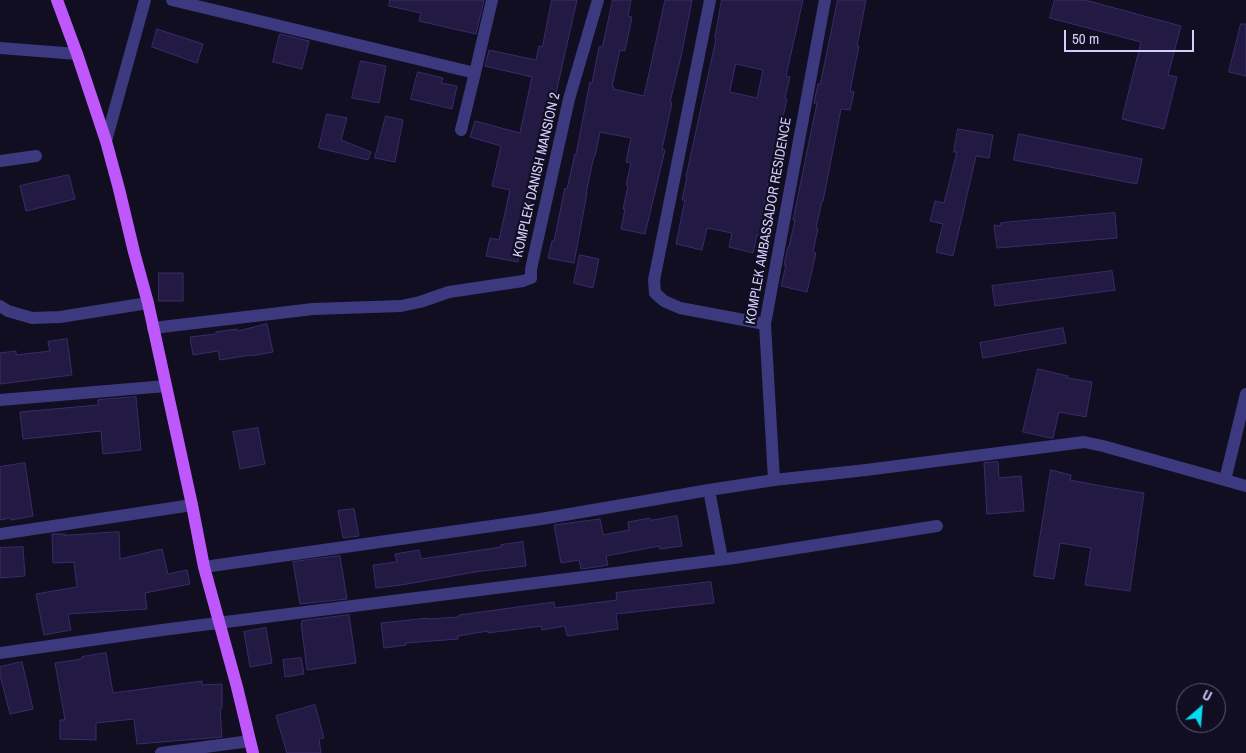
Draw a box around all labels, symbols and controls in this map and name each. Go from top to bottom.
scale bar [1066,20,1196,52]
text: 50 m [1072,28,1099,49]
street label: KOMPLEK DANISH MANSION 2 [510,91,564,259]
street label: KOMPLEK AMBASSADOR RESIDENCE [743,116,795,326]
north arrow [1176,683,1226,733]
text: U [1200,686,1215,705]

